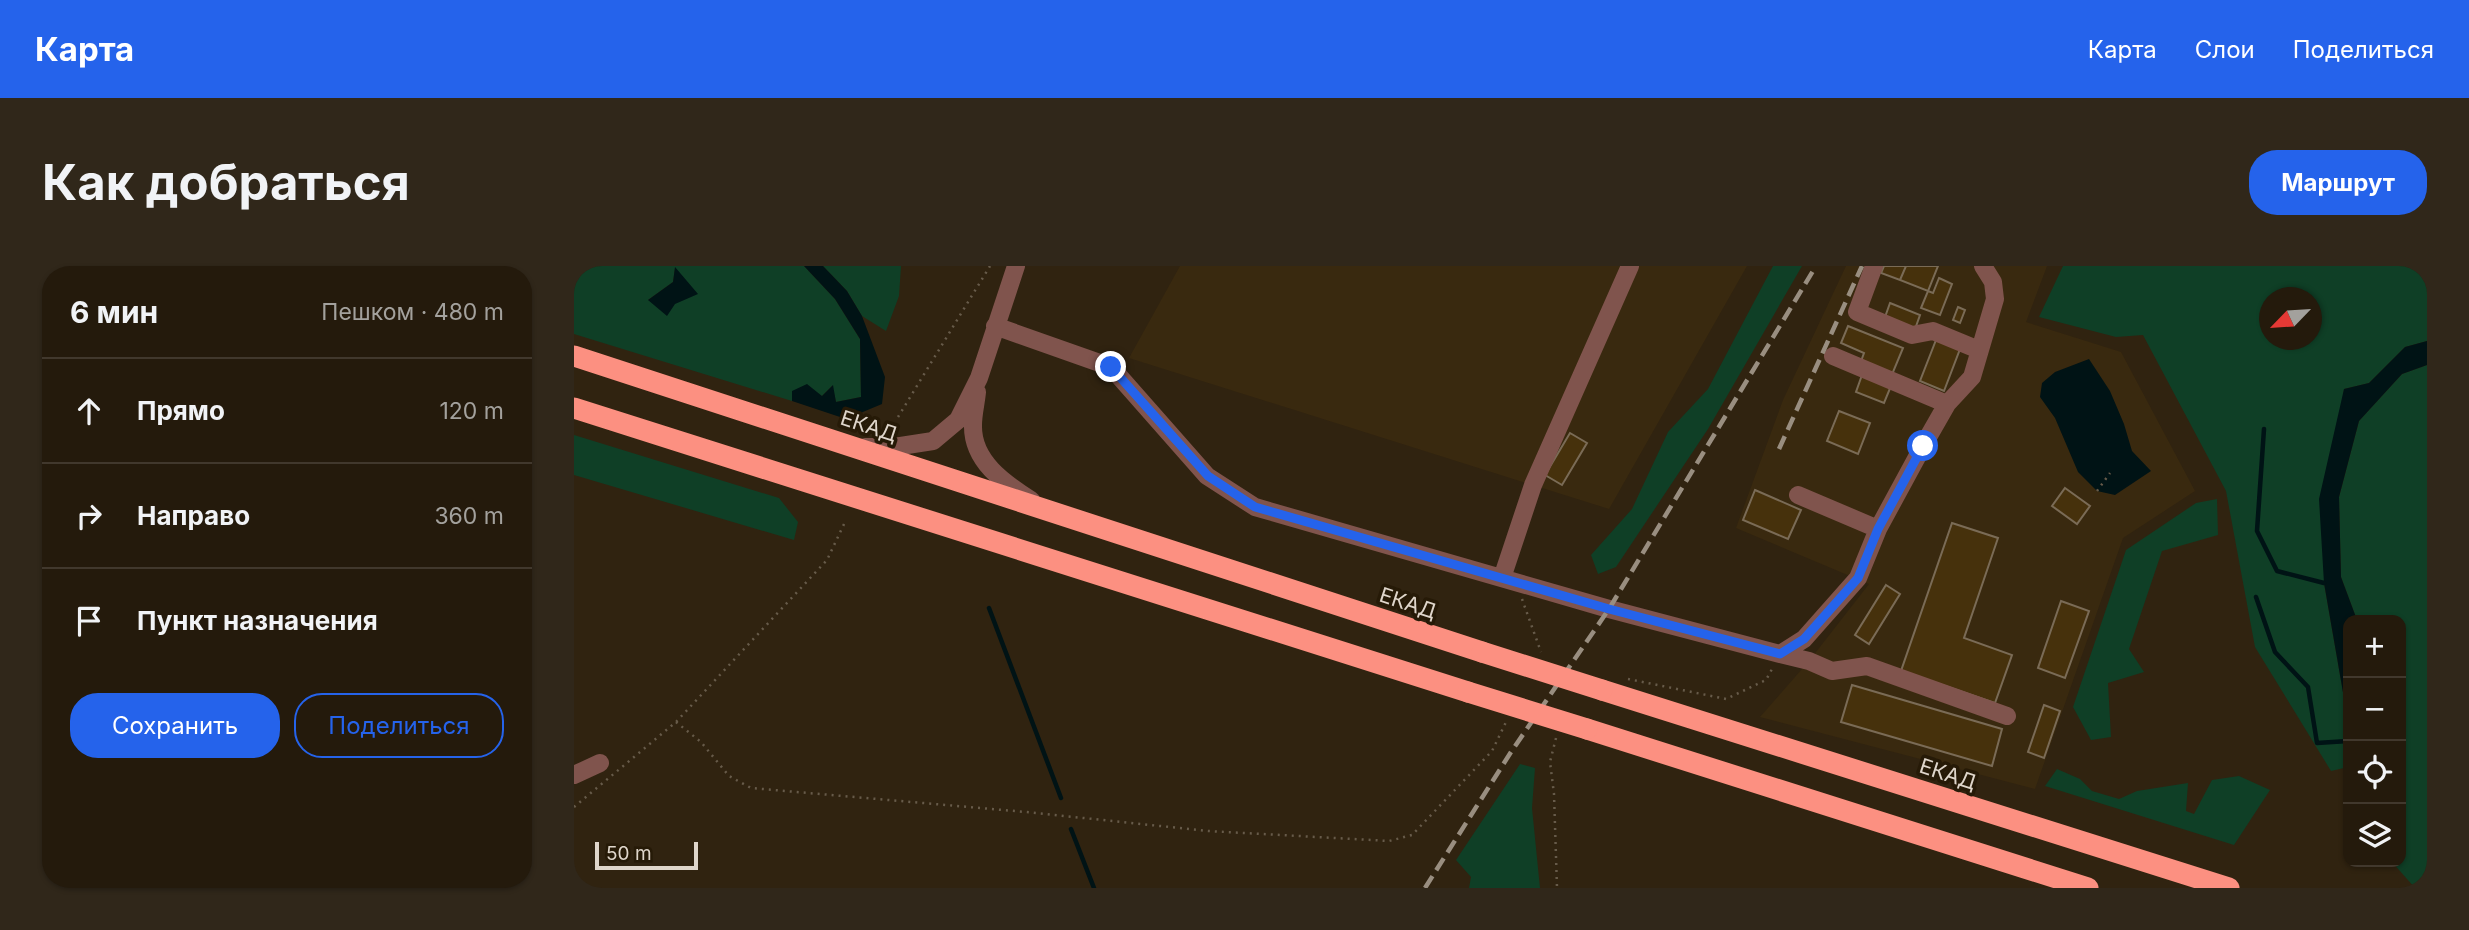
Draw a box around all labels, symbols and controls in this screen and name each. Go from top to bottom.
text: Карта [35,29,134,69]
text: Карта [2088,35,2157,64]
text: Слои [2195,35,2255,64]
text: Поделиться [2293,35,2434,64]
button: Маршрут [2249,150,2427,215]
text: Как добраться [42,153,410,212]
north arrow [2259,287,2322,350]
text: 6 мин [70,294,158,330]
text: Пешком · 480 m [321,298,504,326]
route end [1095,351,1126,382]
icon: ahead [70,392,108,430]
text: Прямо [137,395,225,426]
text: 120 m [439,397,504,425]
street label: ЕКАД [837,405,901,447]
route start [1907,430,1938,461]
icon: right [70,497,108,535]
text: Направо [137,500,250,531]
text: 360 m [434,502,504,530]
street label: ЕКАД [1376,582,1440,624]
icon: arrive [70,602,108,640]
text: Пункт назначения [137,605,378,636]
map controls [2343,615,2406,867]
button: + [2343,615,2406,678]
button: − [2343,678,2406,741]
button: Сохранить [70,693,280,758]
button: Поделиться [294,693,504,758]
button: locate [2343,741,2406,804]
street label: ЕКАД [1916,753,1980,795]
button: layers [2343,804,2406,867]
scale bar [595,839,698,871]
text: 50 m [606,842,652,865]

